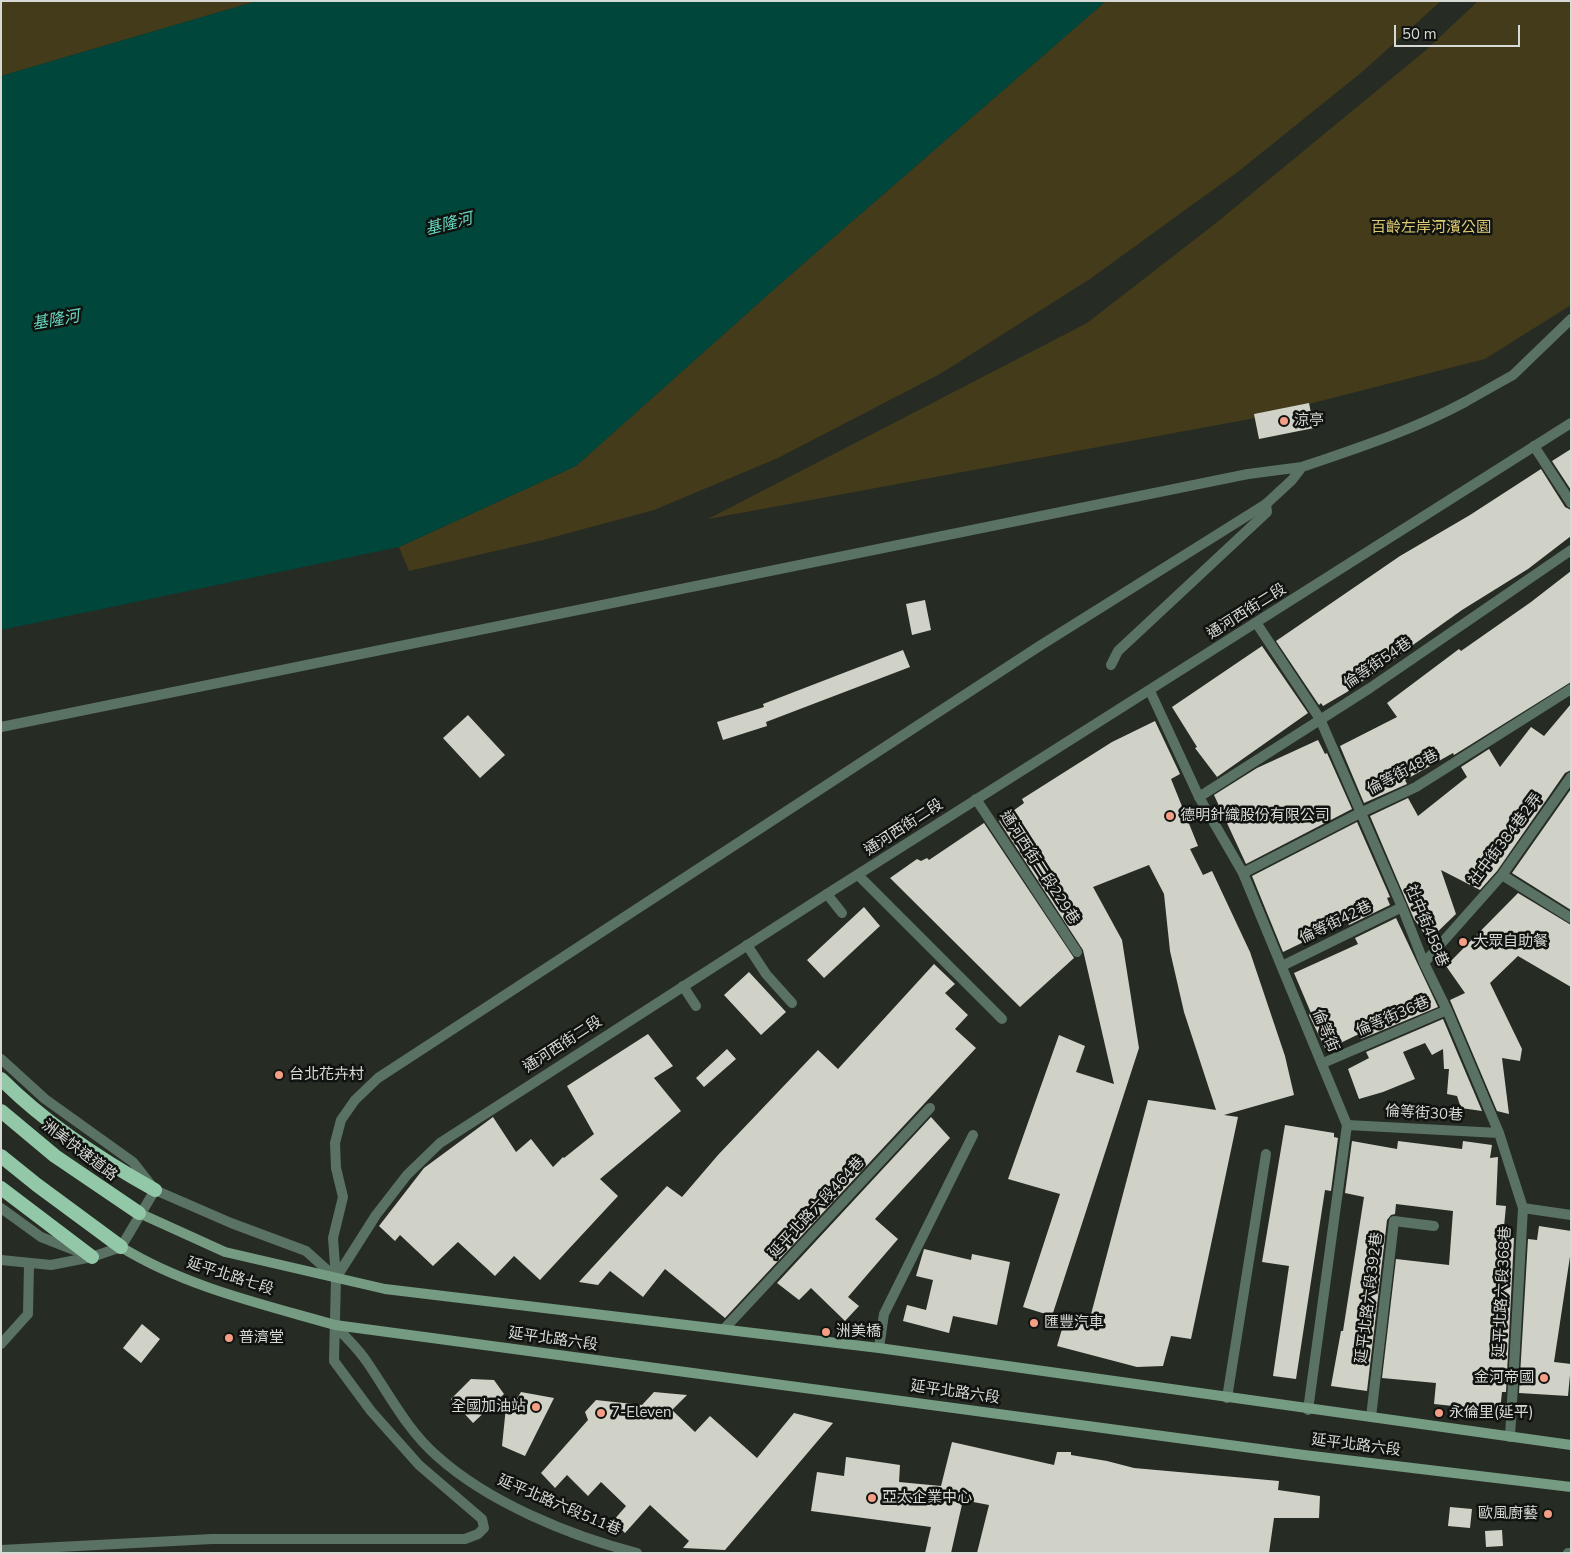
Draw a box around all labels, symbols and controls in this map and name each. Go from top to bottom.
scale bar [1397,15,1523,47]
text: 50 m [1402,24,1437,44]
water label: 基隆河 [423,210,475,240]
park label: 百齡左岸河濱公園 [1371,219,1491,237]
water label: 基隆河 [31,307,81,335]
place label: 涼亭 [1294,412,1324,430]
marker: 涼亭 [1278,415,1290,427]
street label: 通河西街二段 [1204,581,1290,643]
street label: 倫等街54巷 [1341,635,1415,693]
street label: 倫等街48巷 [1364,747,1442,799]
street label: 社中街384巷2弄 [1465,790,1547,890]
street label: 通河西街二段 [861,796,947,860]
place label: 德明針織股份有限公司 [1180,807,1330,825]
street label: 通河西街二段229巷 [996,808,1082,928]
marker: 德明針織股份有限公司 [1164,810,1176,822]
street label: 社中街458巷 [1401,882,1451,970]
street label: 倫等街42巷 [1297,898,1375,948]
place label: 大眾自助餐 [1473,933,1548,951]
marker: 大眾自助餐 [1457,936,1469,948]
street label: 倫等街36巷 [1354,993,1432,1041]
street label: 倫等街 [1308,1007,1342,1055]
street label: 通河西街二段 [520,1013,606,1077]
place label: 台北花卉村 [289,1066,364,1084]
marker: 台北花卉村 [273,1069,285,1081]
street label: 倫等街30巷 [1385,1103,1463,1125]
street label: 洲美快速道路 [38,1117,120,1185]
street label: 延平北路六段464巷 [765,1154,869,1262]
street label: 延平北路六段368巷 [1491,1226,1515,1358]
street label: 延平北路六段392巷 [1353,1231,1387,1365]
street label: 延平北路七段 [184,1255,276,1299]
place label: 匯豐汽車 [1044,1314,1104,1332]
marker: 匯豐汽車 [1028,1317,1040,1329]
place label: 洲美橋 [836,1323,881,1341]
street label: 延平北路六段 [507,1325,599,1355]
marker: 洲美橋 [820,1326,832,1338]
place label: 普濟堂 [239,1329,284,1347]
marker: 普濟堂 [223,1332,235,1344]
place label: 金河帝國 [1474,1369,1534,1387]
marker: 金河帝國 [1538,1372,1550,1384]
street label: 延平北路六段 [909,1378,1001,1408]
place label: 全國加油站 [451,1398,526,1416]
marker: 全國加油站 [530,1401,542,1413]
place label: 7-Eleven [611,1404,671,1422]
place label: 永倫里(延平) [1449,1404,1534,1422]
marker: 7-Eleven [595,1407,607,1419]
marker: 永倫里(延平) [1433,1407,1445,1419]
street label: 延平北路六段 [1310,1432,1402,1460]
street label: 延平北路六段511巷 [495,1472,623,1540]
place label: 亞太企業中心 [882,1489,972,1507]
marker: 亞太企業中心 [866,1492,878,1504]
place label: 歐風廚藝 [1478,1505,1538,1523]
marker: 歐風廚藝 [1542,1508,1554,1520]

